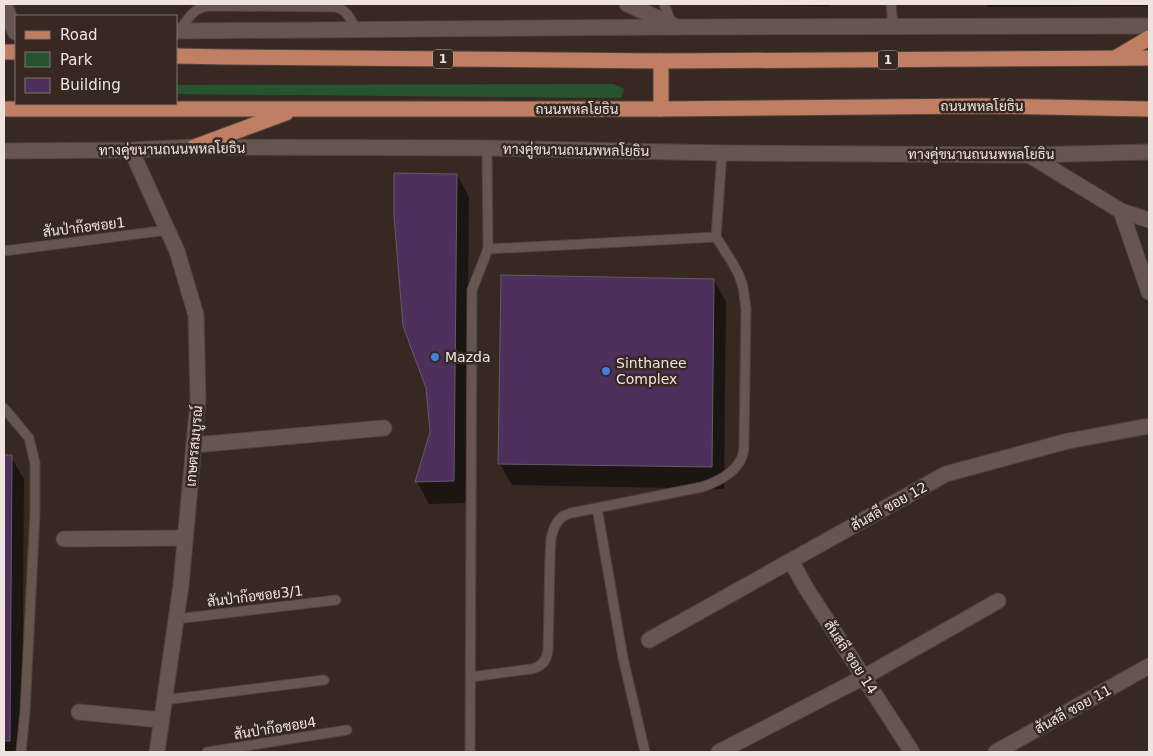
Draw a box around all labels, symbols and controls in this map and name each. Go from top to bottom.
legend [15,15,178,105]
text: Road [60,26,98,44]
road number: 1 [433,50,453,68]
road number: 1 [878,50,898,70]
text: Park [60,51,93,69]
text: Building [60,76,121,94]
street label: ถนนพหลโยธิน [941,98,1024,114]
street label: ถนนพหลโยธิน [536,101,619,117]
street label: ทางคู่ขนานถนนพหลโยธิน [99,140,246,160]
street label: ทางคู่ขนานถนนพหลโยธิน [503,141,650,161]
street label: ทางคู่ขนานถนนพหลโยธิน [908,146,1054,164]
street label: สันป่าก๊อซอย1 [42,214,126,240]
place label: Mazda [445,349,490,365]
marker: Mazda [429,351,441,363]
place label: Sinthanee Complex [616,355,687,387]
marker: Sinthanee Complex [600,365,612,377]
street label: เกษตรสมบูรณ์ [181,405,208,487]
street label: สันสลี ซอย 12 [848,478,930,534]
street label: สันป่าก๊อซอย3/1 [206,582,304,610]
street label: สันสลี ซอย 14 [821,617,882,697]
street label: สันสลี ซอย 11 [1032,681,1114,737]
street label: สันป่าก๊อซอย4 [233,714,317,742]

